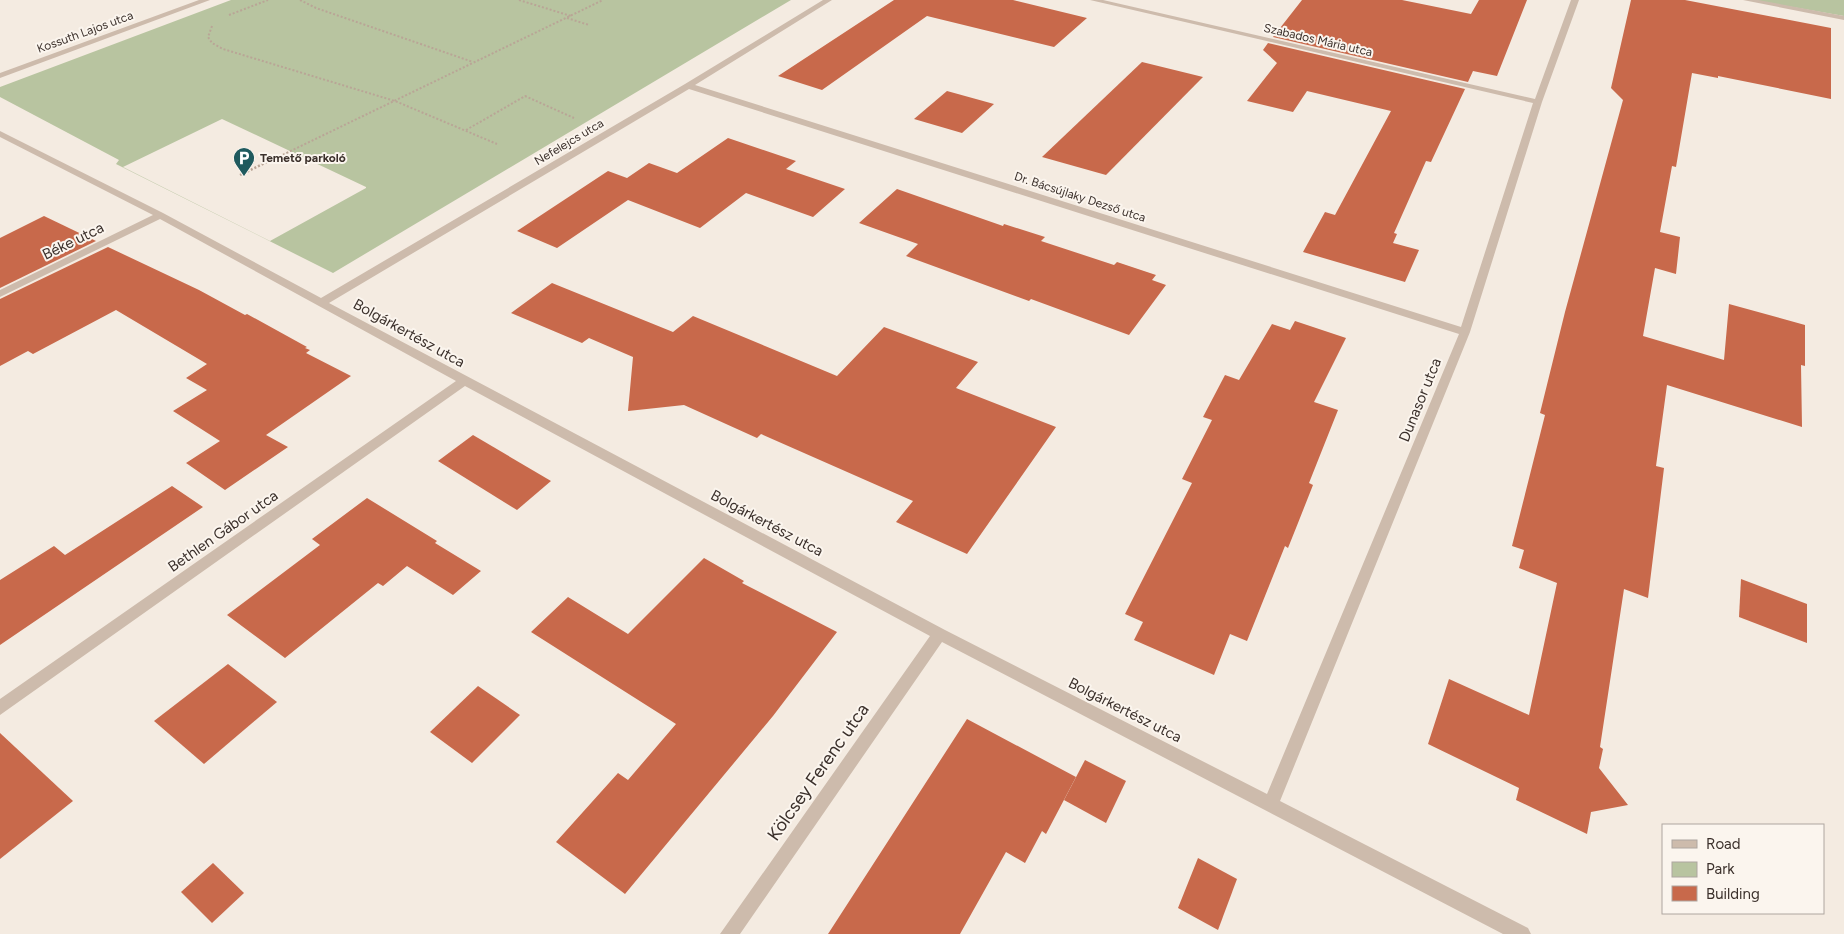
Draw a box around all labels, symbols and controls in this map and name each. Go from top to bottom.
street label: Kossuth Lajos utca [35,8,135,56]
street label: Szabados Mária utca [1262,21,1374,59]
street label: Nefelejcs utca [532,116,606,168]
parking icon: Temető parkoló [232,146,256,177]
place label: Temető parkoló [260,151,346,165]
street label: Dr. Bácsújlaky Dezső utca [1013,169,1147,225]
street label: Béke utca [39,218,107,264]
street label: Bolgárkertész utca [350,295,468,371]
street label: Dunasor utca [1395,355,1445,445]
street label: Bethlen Gábor utca [165,486,281,576]
street label: Bolgárkertész utca [708,486,826,560]
street label: Bolgárkertész utca [1065,674,1185,746]
street label: Kölcsey Ferenc utca [762,699,874,845]
legend [1662,824,1824,914]
text: Road [1706,835,1741,853]
text: Park [1706,860,1735,878]
text: Building [1706,885,1760,903]

